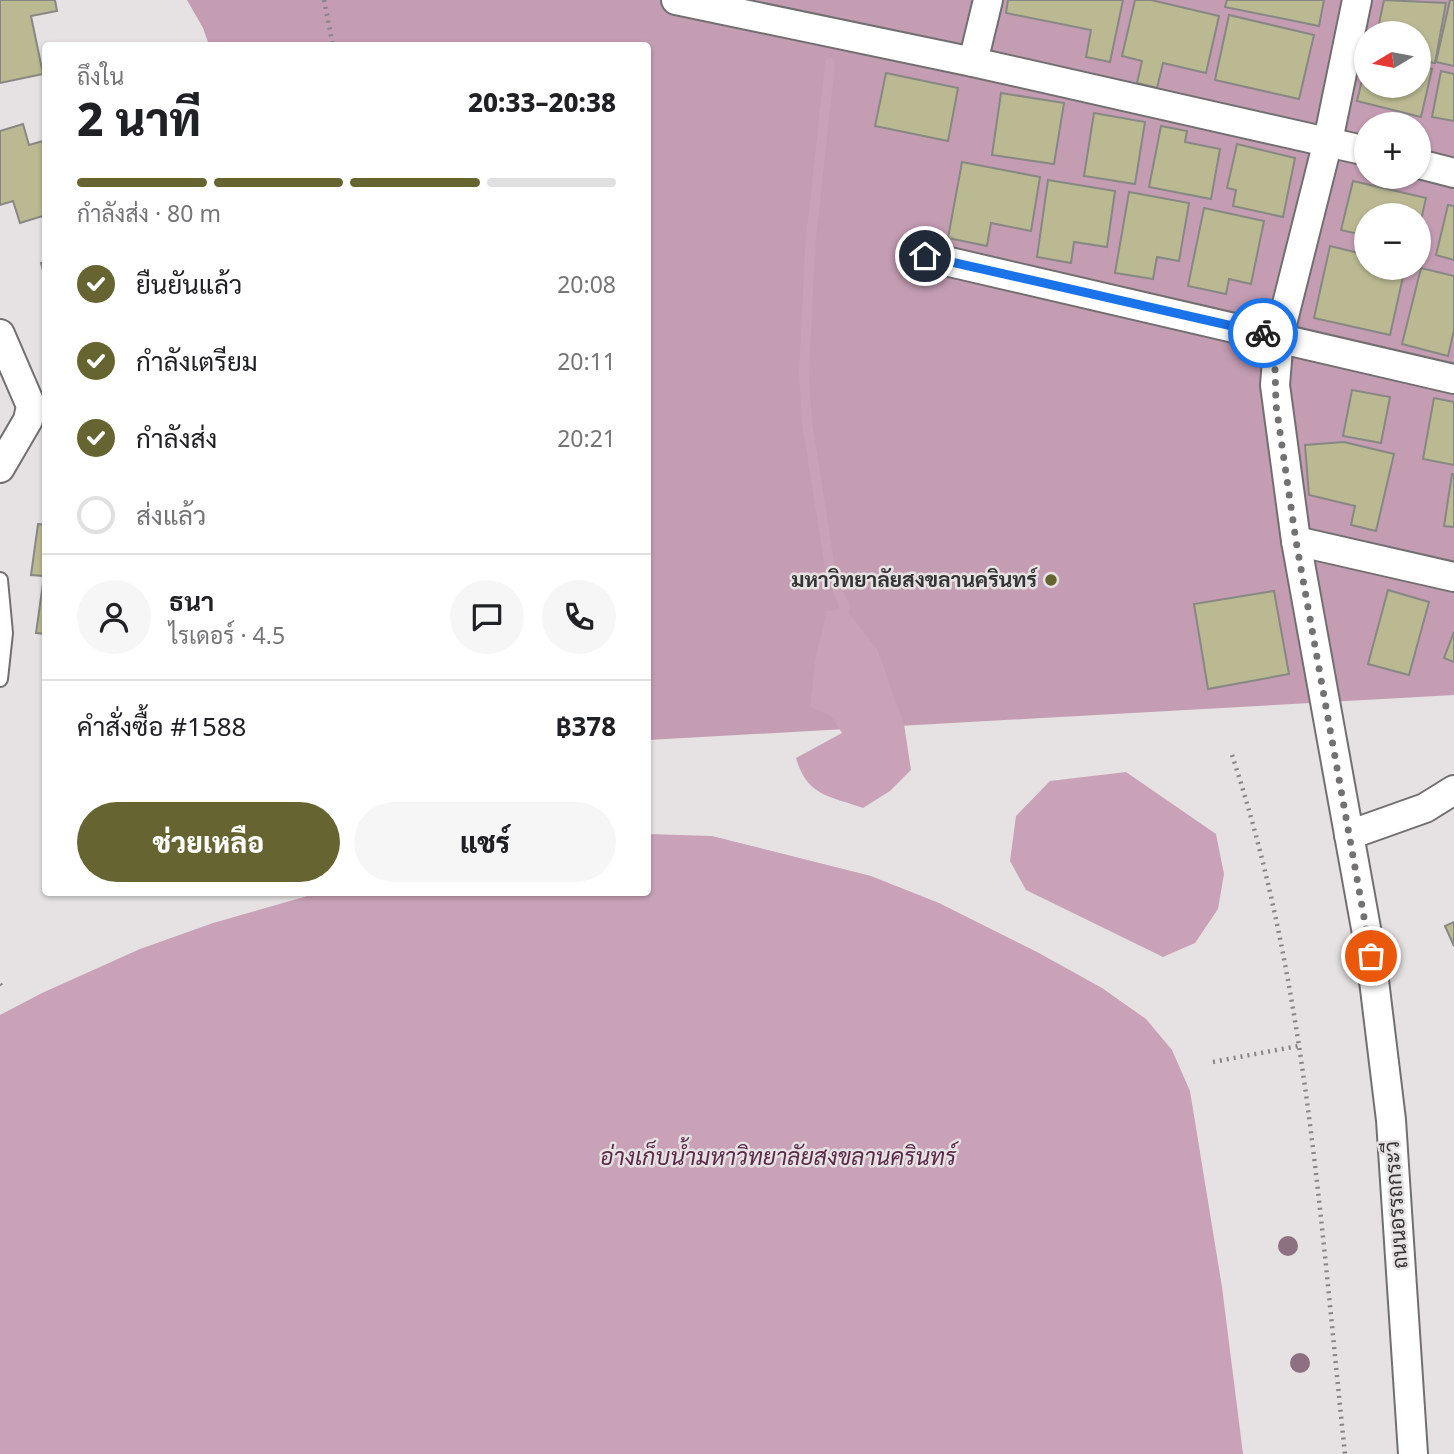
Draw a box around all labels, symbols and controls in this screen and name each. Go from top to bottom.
north arrow [1354,21,1432,98]
map controls [1354,21,1431,280]
text: ถึงใน [77,60,124,92]
text: 20:33–20:38 [468,84,616,120]
text: 2 นาที [77,87,201,149]
button: + [1354,112,1431,189]
text: กำลังส่ง · 80 m [77,197,221,229]
button: − [1354,203,1431,280]
pin [895,226,955,286]
icon: home [906,237,944,275]
icon: check [77,265,115,303]
text: ยืนยันแล้ว [136,266,242,302]
text: 20:08 [557,268,616,300]
courier [1228,298,1298,368]
icon: bike [1244,314,1282,352]
icon: check [77,342,115,380]
text: กำลังเตรียม [136,343,258,379]
text: 20:11 [557,345,616,377]
icon: check [77,419,115,457]
text: กำลังส่ง [136,420,217,456]
text: 20:21 [557,422,616,454]
text: ส่งแล้ว [136,497,206,533]
place label: มหาวิทยาลัยสงขลานครินทร์ [791,565,1038,593]
marker: มหาวิทยาลัยสงขลานครินทร์ [1043,572,1059,588]
button: person [77,580,151,654]
button: chat [450,580,524,654]
button: phone [542,580,616,654]
text: ธนา [169,583,214,619]
text: ไรเดอร์ · 4.5 [169,619,285,651]
text: คำสั่งซื้อ #1588 [77,708,247,744]
text: ฿378 [556,708,616,744]
button: ช่วยเหลือ [77,802,340,882]
button: แชร์ [354,802,616,882]
pin [1341,926,1401,986]
icon: bag [1352,937,1390,975]
water label: อ่างเก็บน้ำมหาวิทยาลัยสงขลานครินทร์ [600,1137,959,1172]
street label: ถนนอรรถกระวี [1377,1140,1413,1270]

